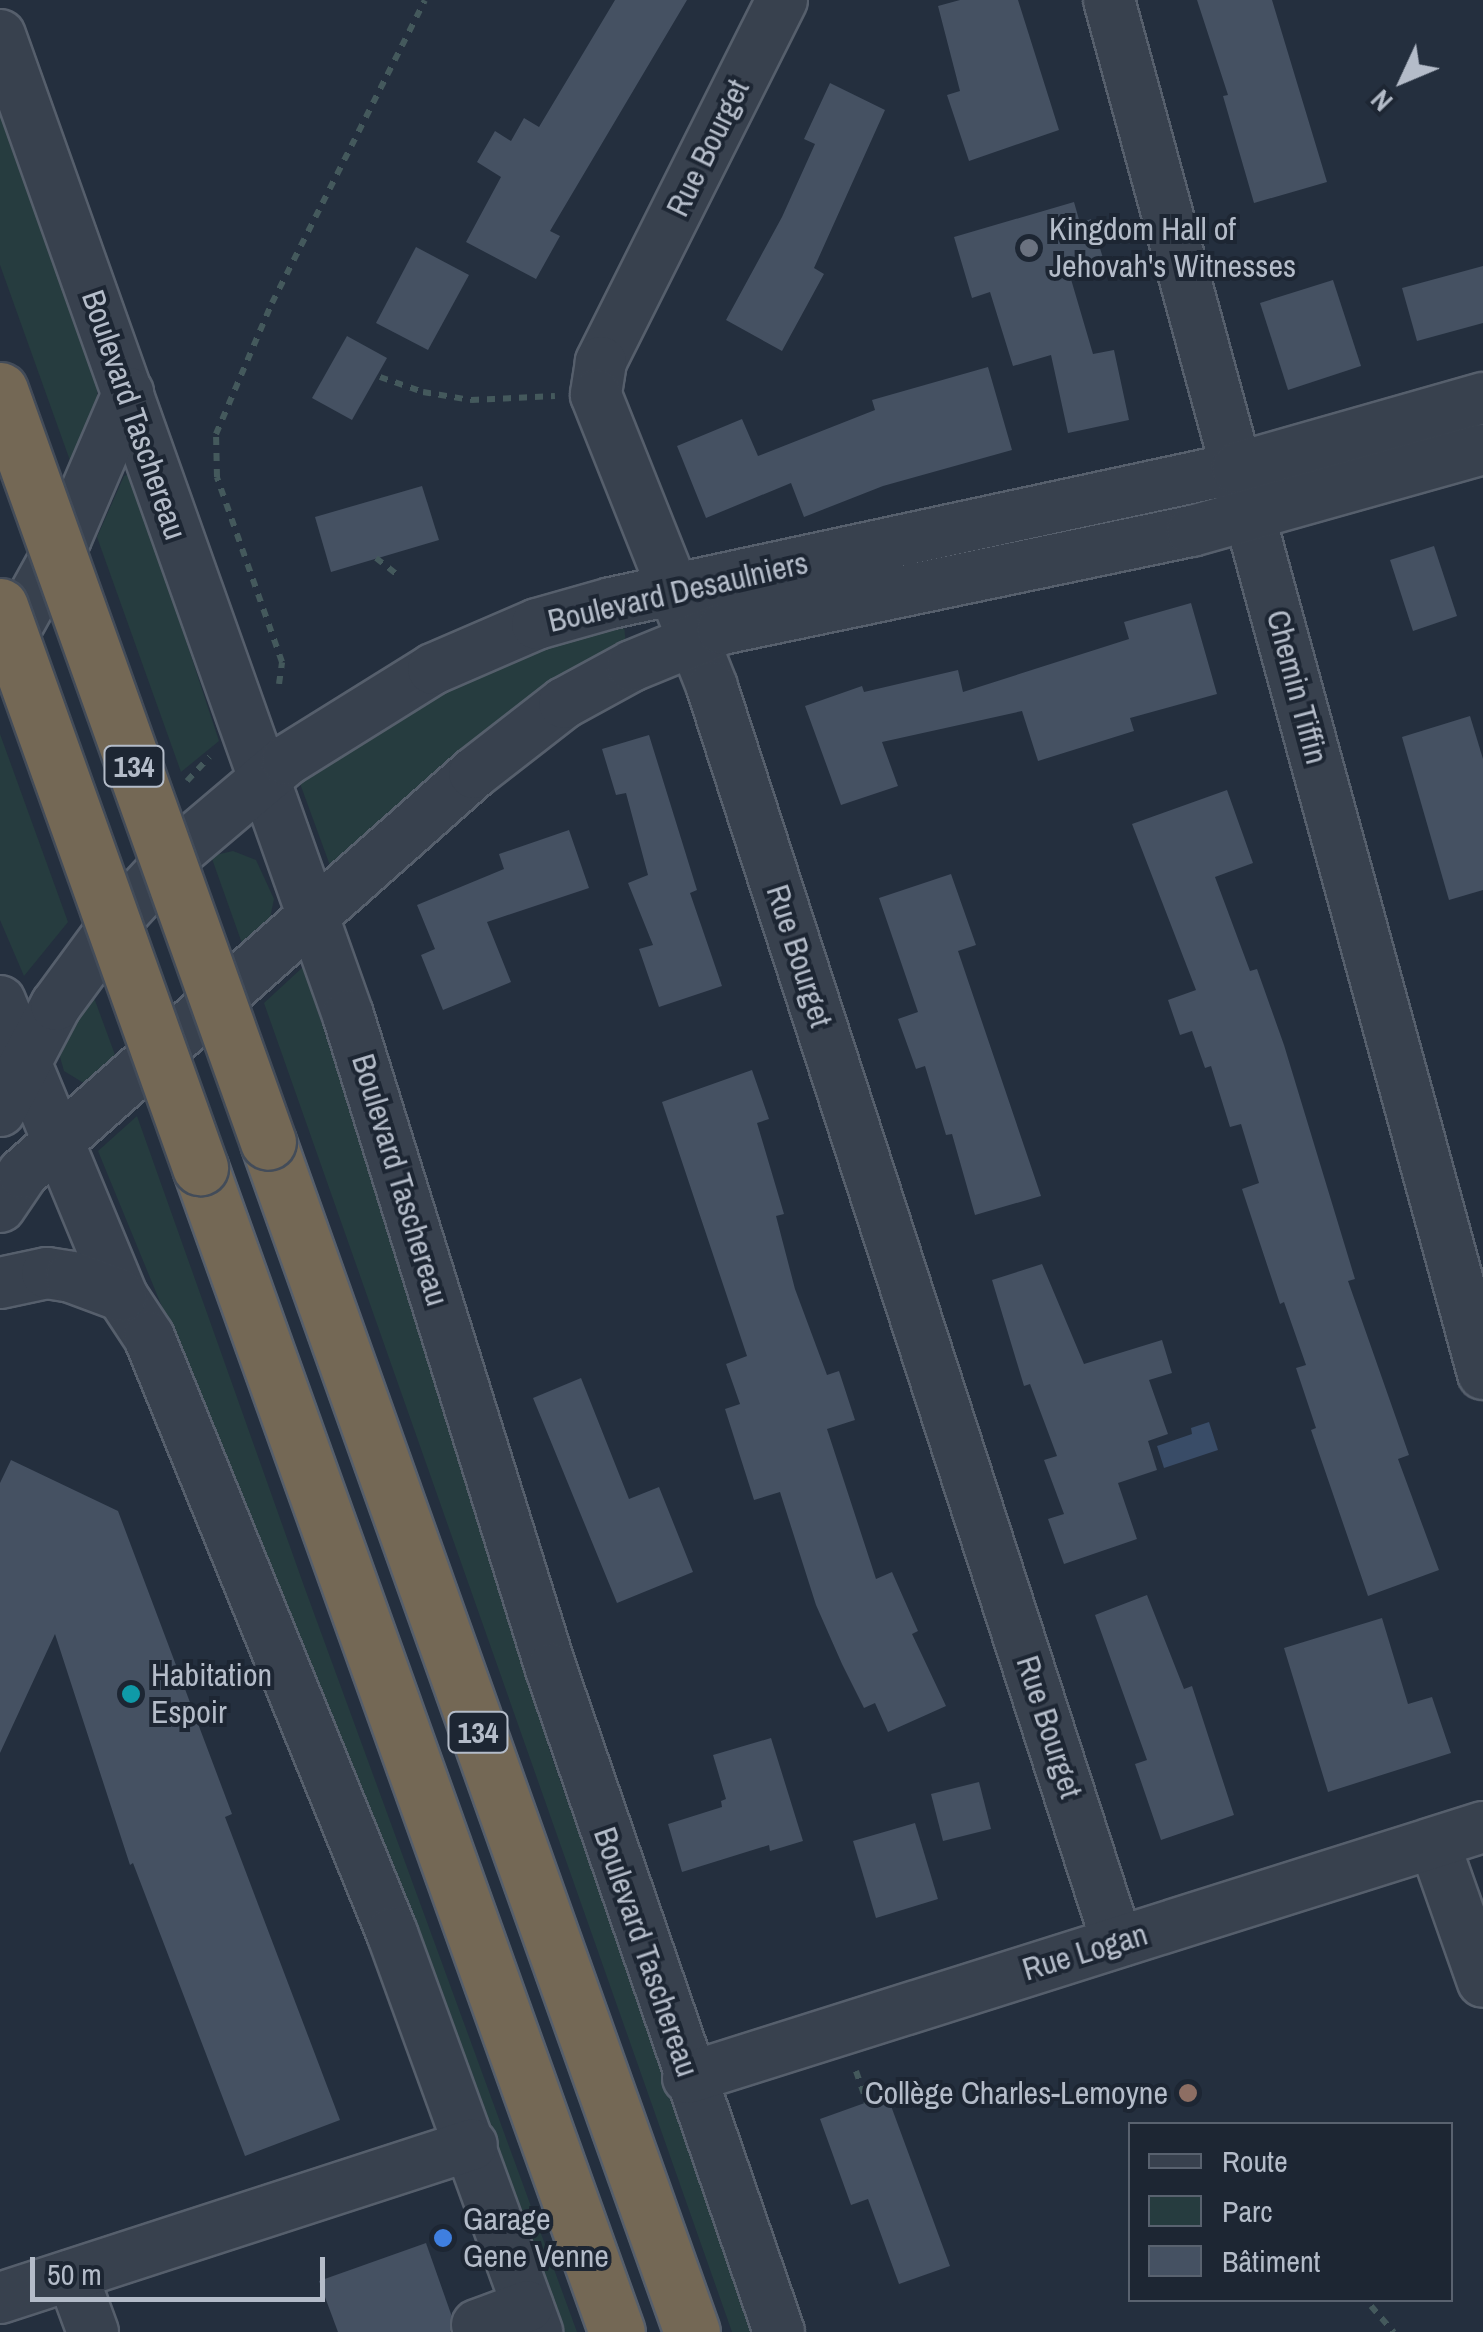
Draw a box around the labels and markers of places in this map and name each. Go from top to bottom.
place label: Kingdom Hall of Jehovah's Witnesses [1049,211,1296,286]
marker: Kingdom Hall of Jehovah's Witnesses [1018,237,1040,259]
place label: Habitation Espoir [151,1657,272,1732]
marker: Habitation Espoir [120,1683,142,1705]
place label: Collège Charles-Lemoyne [865,2074,1168,2112]
marker: Collège Charles-Lemoyne [1177,2082,1199,2104]
place label: Garage Gene Venne [463,2201,609,2276]
marker: Garage Gene Venne [432,2227,454,2249]

